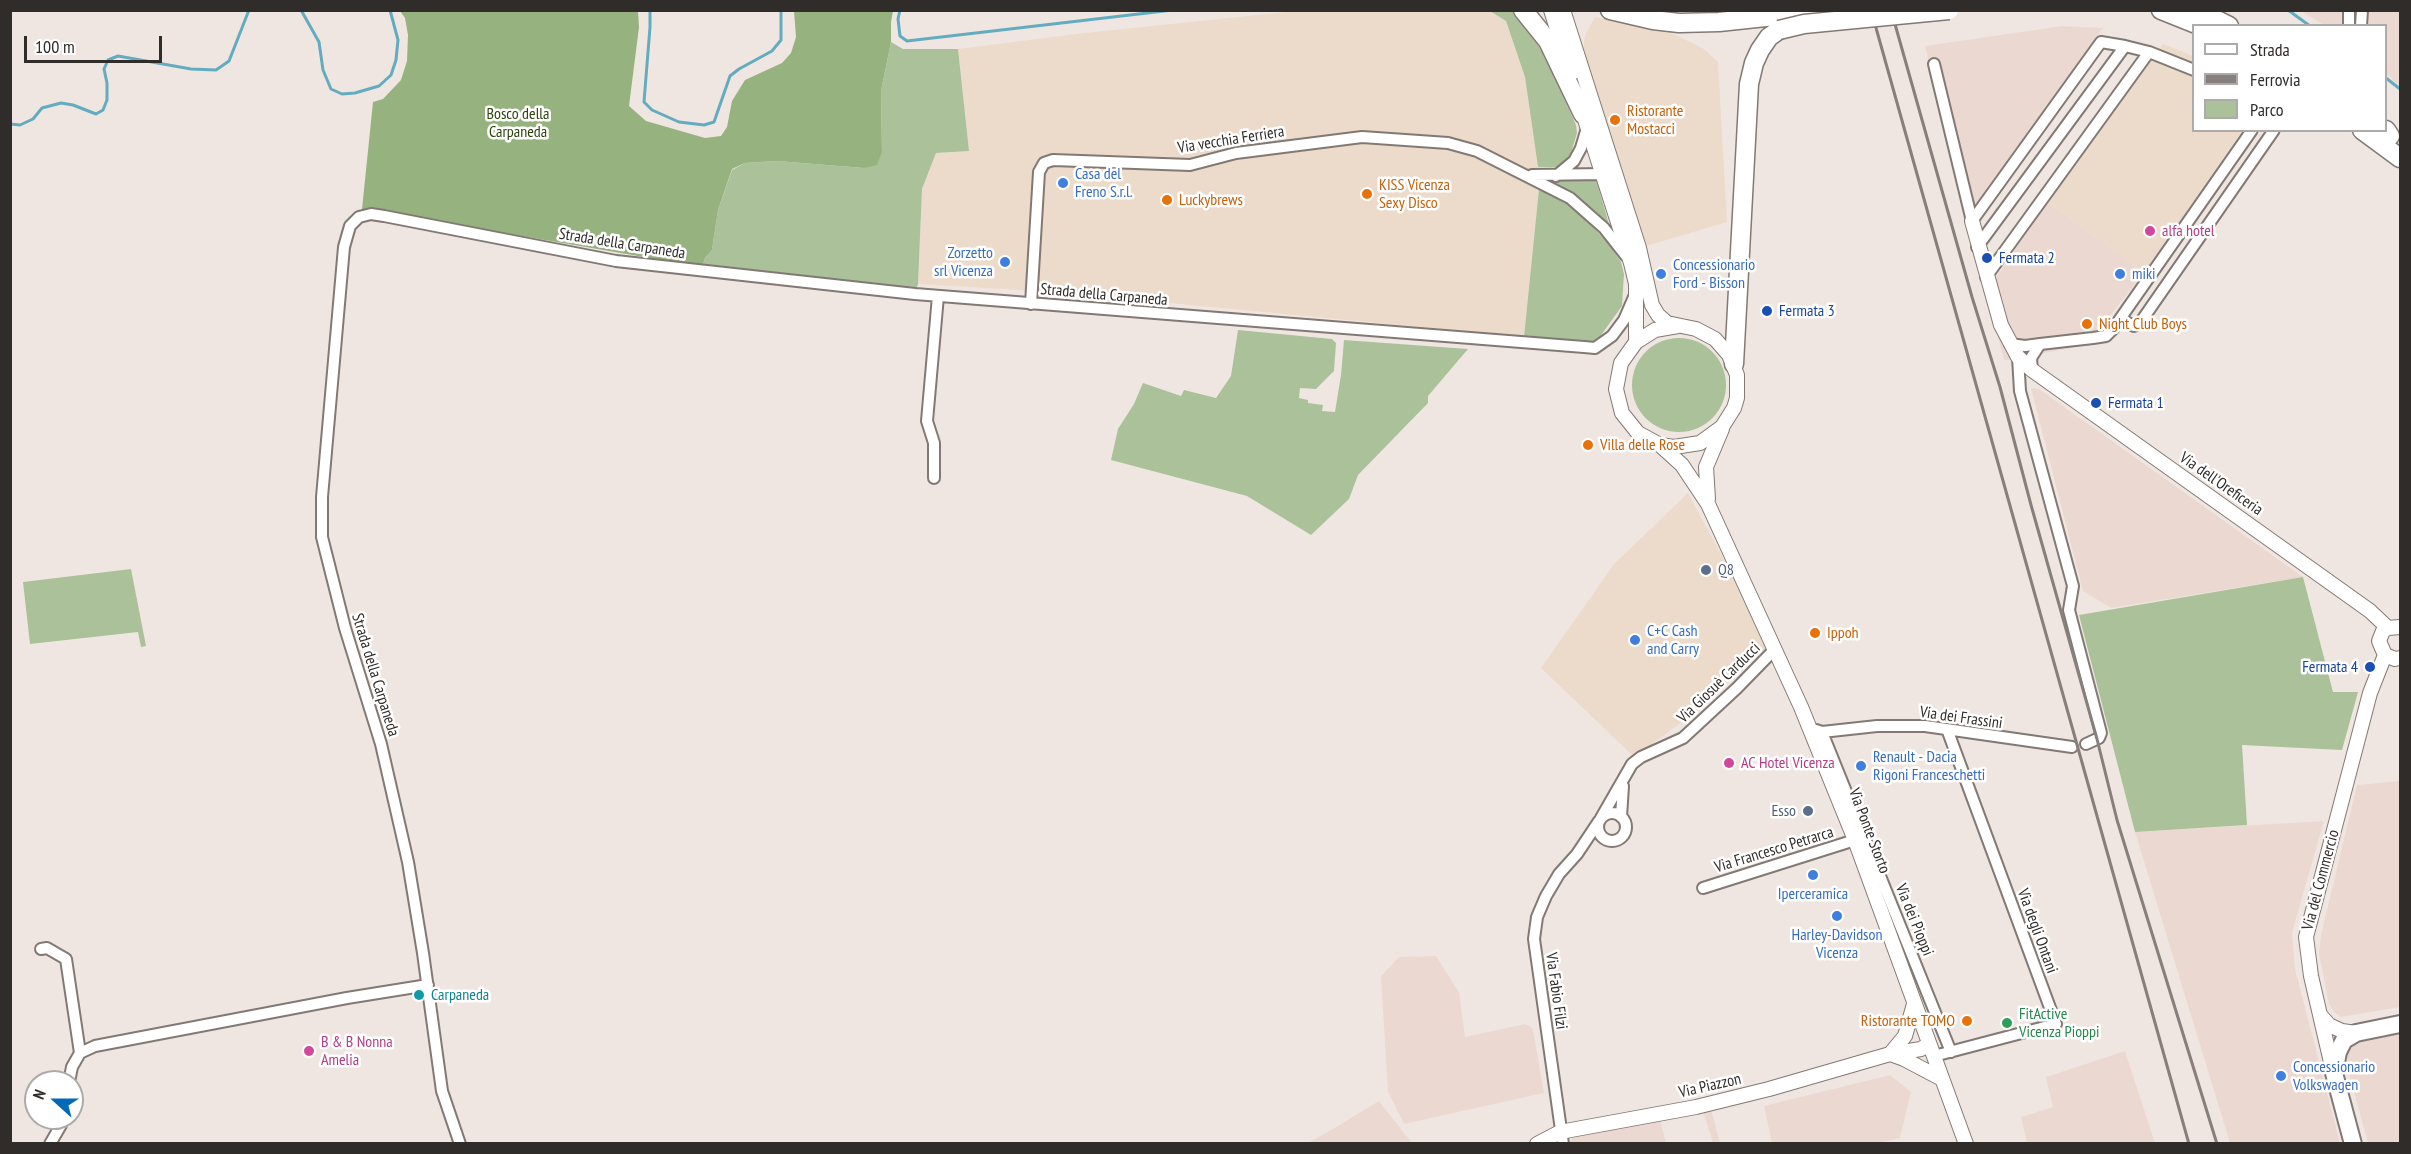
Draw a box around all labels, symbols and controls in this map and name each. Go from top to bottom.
scale bar [27,24,165,62]
legend [2192,24,2387,132]
text: 100 m [35,35,75,58]
text: Strada [2250,38,2290,61]
text: Ferrovia [2250,68,2300,91]
text: Parco [2250,98,2284,121]
place label: Ristorante Mostacci [1627,101,1683,139]
park label: Bosco della Carpaneda [487,104,549,142]
marker: Ristorante Mostacci [1608,113,1622,127]
street label: Via vecchia Ferriera [1176,122,1286,158]
place label: Casa del Freno S.r.l. [1075,164,1133,202]
place label: KISS Vicenza Sexy Disco [1379,175,1450,213]
marker: Casa del Freno S.r.l. [1056,176,1070,190]
marker: KISS Vicenza Sexy Disco [1360,187,1374,201]
place label: Luckybrews [1179,190,1243,210]
marker: Luckybrews [1160,193,1174,207]
place label: alfa hotel [2162,221,2215,241]
marker: alfa hotel [2143,224,2157,238]
street label: Strada della Carpaneda [557,225,687,263]
place label: Zorzetto srl Vicenza [934,243,993,281]
place label: Fermata 2 [1999,248,2055,268]
marker: Fermata 2 [1980,251,1994,265]
marker: Zorzetto srl Vicenza [998,255,1012,269]
place label: Concessionario Ford - Bisson [1673,255,1755,293]
place label: miki [2132,264,2156,284]
marker: Concessionario Ford - Bisson [1654,267,1668,281]
marker: miki [2113,267,2127,281]
street label: Strada della Carpaneda [1040,280,1168,310]
place label: Fermata 3 [1779,301,1835,321]
marker: Fermata 3 [1760,304,1774,318]
place label: Night Club Boys [2099,314,2187,334]
marker: Night Club Boys [2080,317,2094,331]
place label: Fermata 1 [2108,393,2164,413]
marker: Fermata 1 [2089,396,2103,410]
place label: Villa delle Rose [1600,435,1685,455]
marker: Villa delle Rose [1581,438,1595,452]
street label: Via dell'Oreficeria [2176,448,2266,520]
place label: Q8 [1718,560,1734,580]
marker: Q8 [1699,563,1713,577]
street label: Strada della Carpaneda [347,611,403,739]
place label: C+C Cash and Carry [1647,621,1699,659]
place label: Ippoh [1827,623,1859,643]
marker: Ippoh [1808,626,1822,640]
marker: C+C Cash and Carry [1628,633,1642,647]
street label: Via Giosuè Carducci [1674,639,1764,727]
place label: Fermata 4 [2302,657,2358,677]
marker: Fermata 4 [2363,660,2377,674]
street label: Via dei Frassini [1918,703,2004,733]
place label: Renault - Dacia Rigoni Franceschetti [1873,747,1985,785]
place label: AC Hotel Vicenza [1741,753,1835,773]
marker: AC Hotel Vicenza [1722,756,1736,770]
marker: Renault - Dacia Rigoni Franceschetti [1854,759,1868,773]
street label: Via Ponte Storto [1844,786,1894,876]
place label: Esso [1771,801,1796,821]
marker: Esso [1801,804,1815,818]
street label: Via Francesco Petrarca [1712,823,1836,877]
street label: Via del Commercio [2298,828,2344,932]
marker: Iperceramica [1806,868,1820,882]
street label: Via dei Pioppi [1891,881,1937,959]
place label: Iperceramica [1778,884,1848,904]
street label: Via degli Ontani [2013,886,2061,976]
marker: Harley-Davidson Vicenza [1830,909,1844,923]
place label: Harley-Davidson Vicenza [1792,925,1882,963]
street label: Via Fabio Filzi [1541,951,1571,1031]
place label: Carpaneda [431,985,489,1005]
marker: Carpaneda [412,988,426,1002]
place label: FitActive Vicenza Pioppi [2019,1004,2099,1042]
place label: Ristorante TOMO [1861,1011,1955,1031]
marker: Ristorante TOMO [1960,1014,1974,1028]
marker: FitActive Vicenza Pioppi [2000,1016,2014,1030]
place label: B & B Nonna Amelia [321,1032,393,1070]
marker: B & B Nonna Amelia [302,1044,316,1058]
place label: Concessionario Volkswagen [2293,1057,2375,1095]
marker: Concessionario Volkswagen [2274,1069,2288,1083]
north arrow [24,1070,84,1130]
street label: Via Piazzon [1677,1070,1743,1102]
text: N [28,1087,50,1102]

